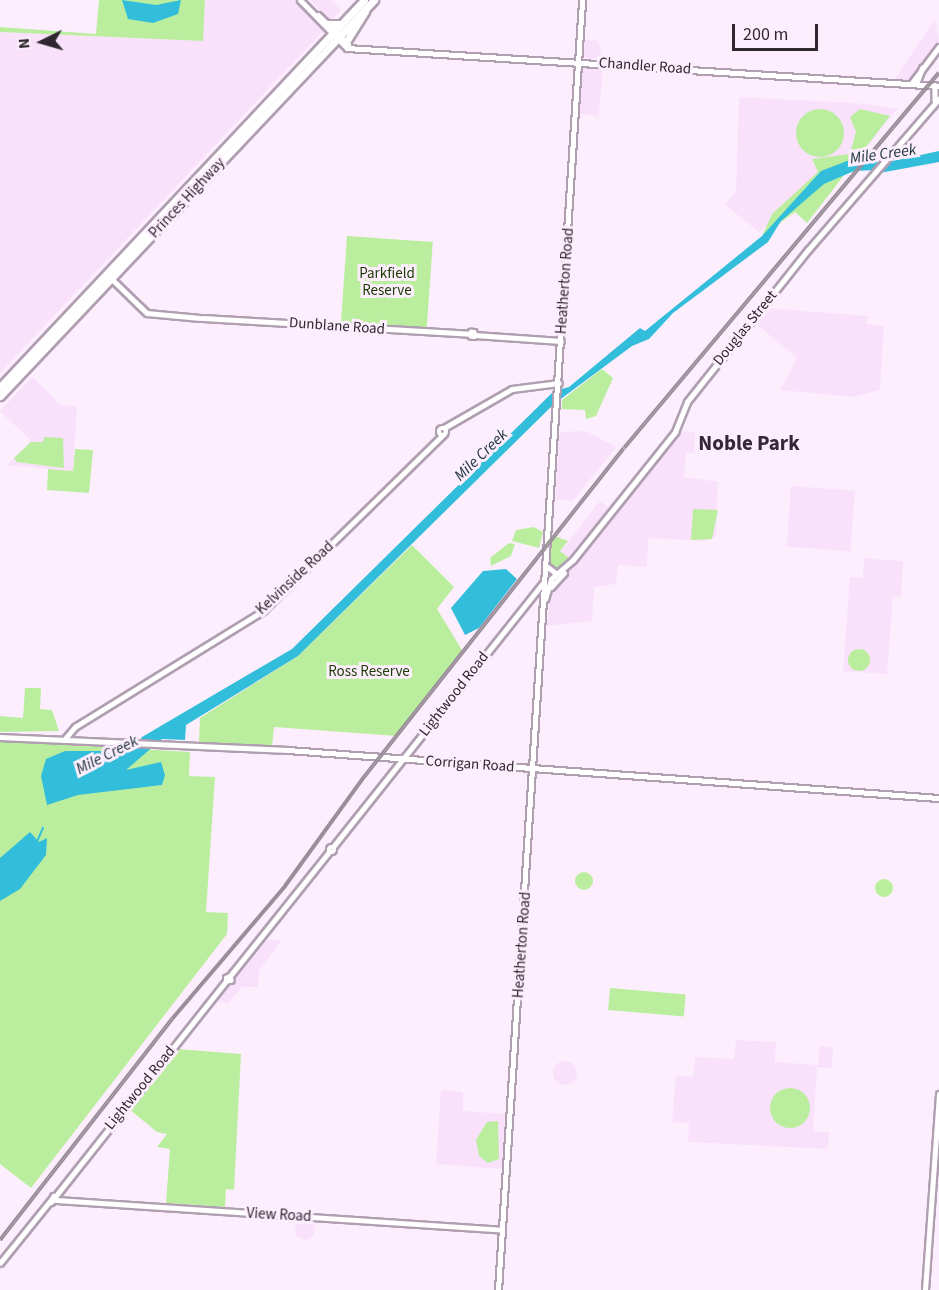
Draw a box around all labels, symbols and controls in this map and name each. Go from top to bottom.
north arrow [12,12,72,72]
scale bar [735,12,820,50]
text: 200 m [743,22,788,47]
text: N [13,37,35,50]
street label: Chandler Road [598,54,692,78]
water label: Mile Creek [848,140,918,168]
street label: Princes Highway [145,154,229,242]
street label: Heatherton Road [552,227,578,335]
park label: Parkfield Reserve [359,264,415,299]
street label: Douglas Street [709,287,781,369]
street label: Dunblane Road [288,314,386,338]
water label: Mile Creek [450,425,512,485]
district label: Noble Park [698,430,800,456]
street label: Kelvinside Road [252,537,338,619]
street label: Lightwood Road [415,648,493,740]
park label: Ross Reserve [328,663,410,681]
water label: Mile Creek [73,731,141,779]
street label: Corrigan Road [425,752,515,776]
street label: Heatherton Road [509,891,535,999]
street label: Lightwood Road [101,1043,179,1133]
street label: View Road [246,1204,312,1226]

